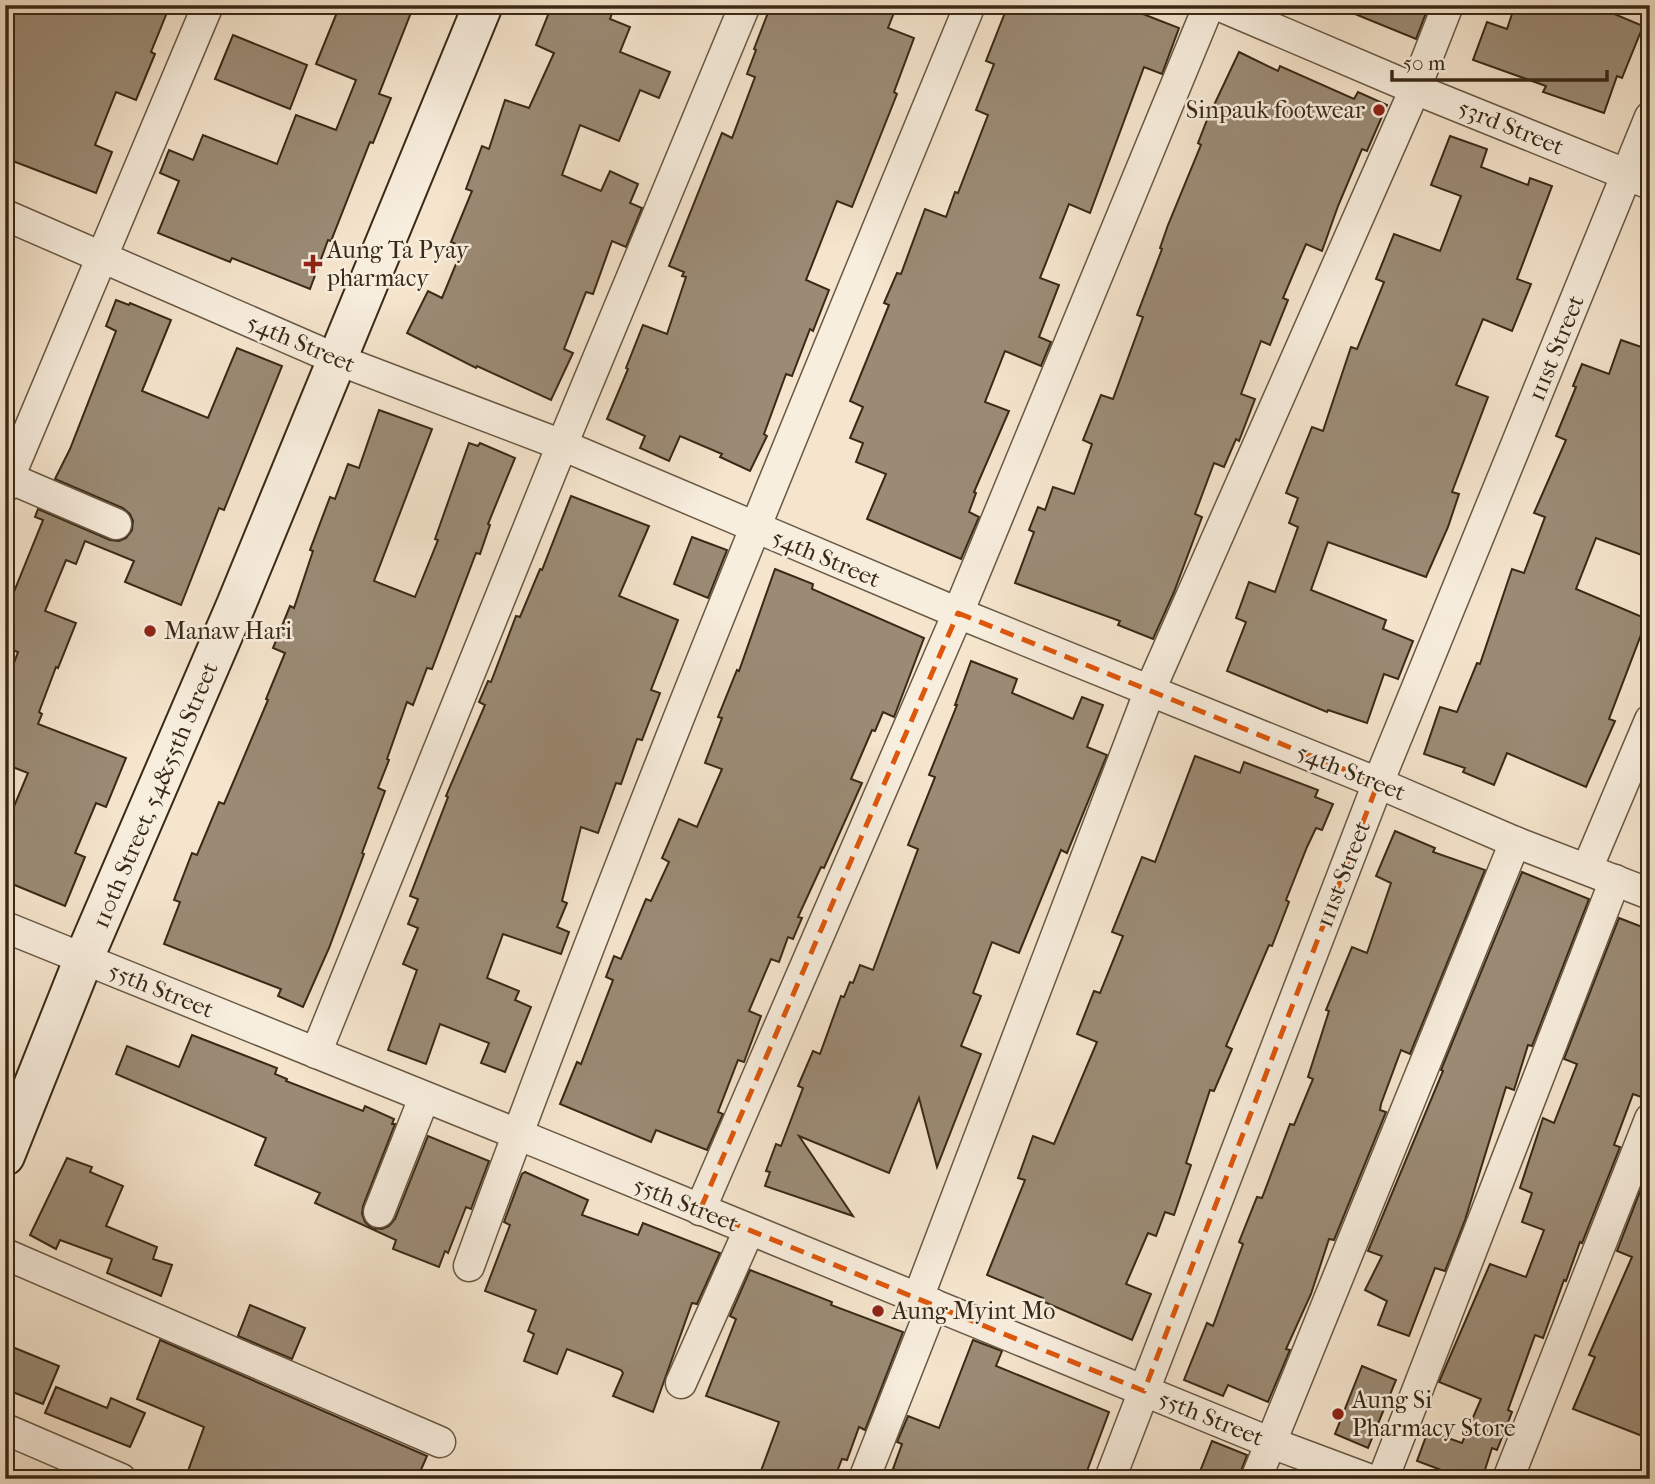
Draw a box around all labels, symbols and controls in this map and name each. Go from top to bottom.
scale bar [1392,38,1608,82]
text: 50 m [1403,51,1446,75]
street label: 53rd Street [1454,93,1568,161]
place label: Sinpauk footwear [1186,96,1366,124]
marker: Sinpauk footwear [1371,102,1387,118]
place label: Aung Ta Pyay pharmacy [326,236,470,292]
marker: Aung Ta Pyay pharmacy [305,256,321,272]
street label: 111st Street [1522,291,1590,405]
street label: 54th Street [243,308,360,379]
street label: 54th Street [768,523,885,594]
place label: Manaw Hari [164,617,292,645]
marker: Manaw Hari [142,623,158,639]
street label: 110th Street, 54&55th Street [86,657,224,932]
street label: 54th Street [1292,737,1410,807]
street label: 111st Street [1310,816,1376,931]
street label: 55th Street [104,956,218,1024]
street label: 55th Street [629,1170,743,1238]
place label: Aung Myint Mo [891,1297,1055,1325]
marker: Aung Myint Mo [870,1303,886,1319]
street label: 55th Street [1154,1384,1268,1452]
place label: Aung Si Pharmacy Store [1351,1386,1516,1442]
marker: Aung Si Pharmacy Store [1330,1406,1346,1422]

